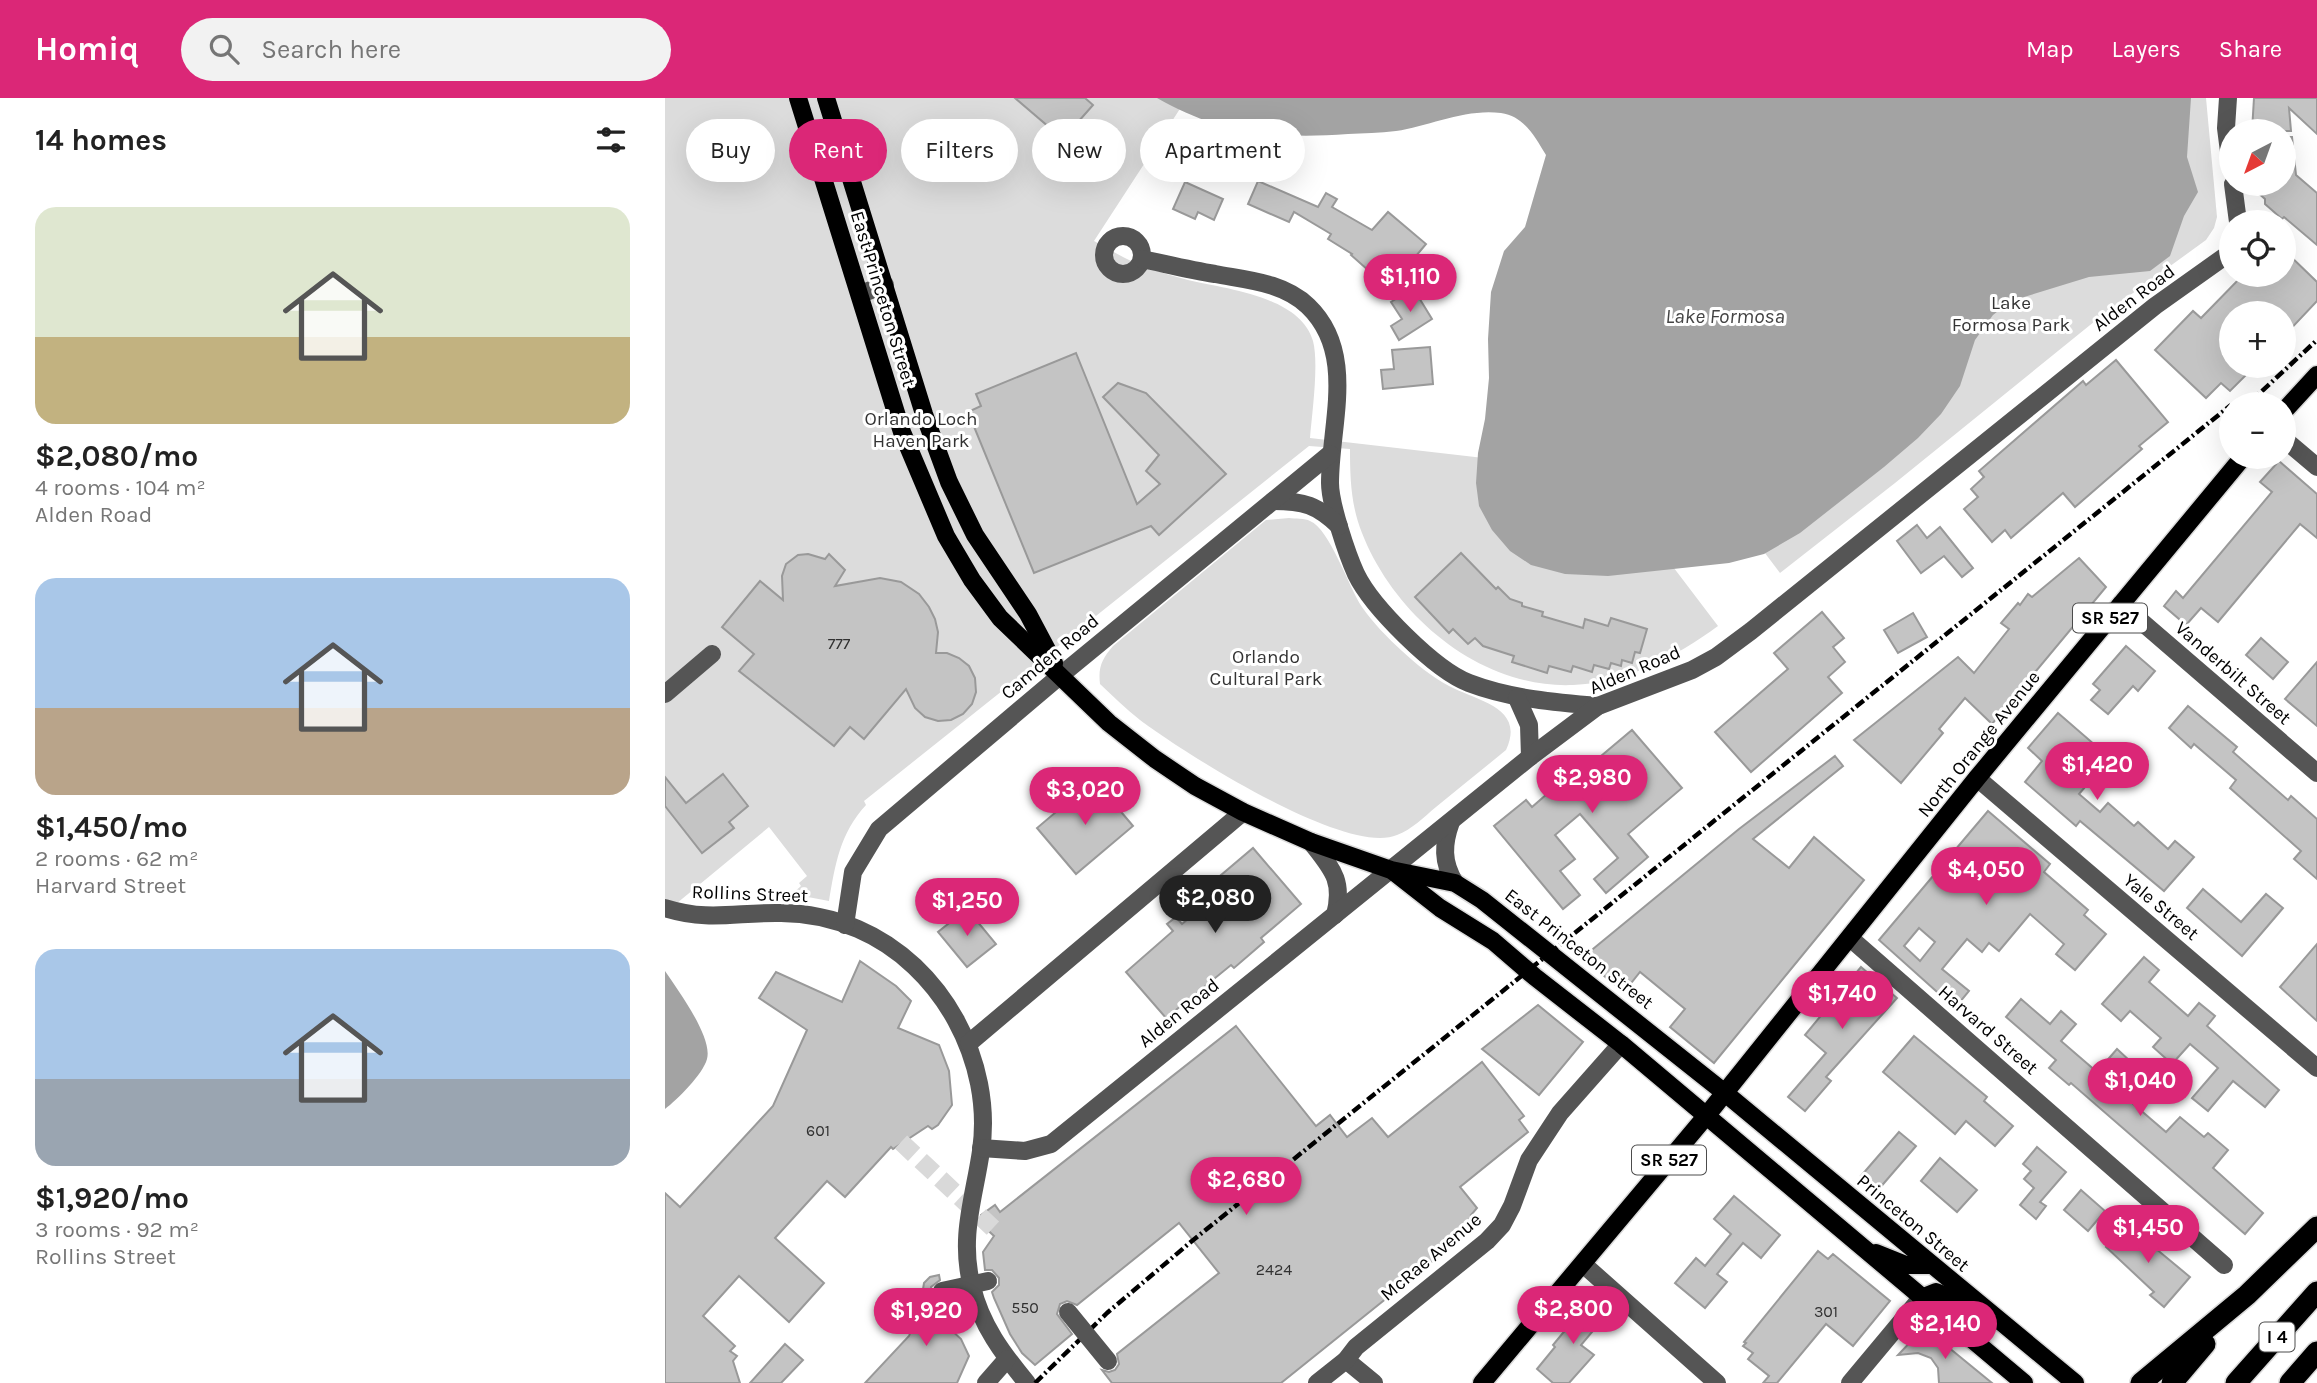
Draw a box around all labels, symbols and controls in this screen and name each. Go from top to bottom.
search box [181,18,671,81]
text: Homiq [35,30,139,68]
icon: search [205,30,243,68]
text: Search here [261,34,401,65]
text: Map [2026,35,2074,63]
text: Layers [2112,35,2181,63]
text: Share [2219,35,2282,63]
chip: Buy [686,119,775,182]
chip: Rent [789,119,887,182]
chip: Filters [901,119,1018,182]
chip: New [1032,119,1126,182]
chip: Apartment [1140,119,1305,182]
north arrow [2219,119,2296,196]
map controls [2219,119,2296,469]
icon: filters [592,121,630,159]
text: 14 homes [35,122,167,158]
street label: East Princeton Street [846,209,920,389]
button: locate [2219,210,2296,287]
icon: home [270,253,396,379]
pin: $1,110 [1353,254,1467,314]
street label: Alden Road [2089,260,2179,336]
text: $1,110 [1380,263,1440,290]
park label: Lake Formosa Park [1952,292,2070,336]
button: + [2219,301,2296,378]
water label: Lake Formosa [1665,304,1785,328]
button: − [2219,392,2296,469]
park label: Orlando Loch Haven Park [864,408,978,452]
text: $2,080/mo [35,438,198,474]
text: 4 rooms · 104 m² [35,474,206,501]
text: Alden Road [35,501,152,528]
road number: SR 527 [2073,604,2147,632]
street label: Camden Road [997,610,1103,704]
street label: Vanderbilt Street [2171,617,2295,729]
icon: home [270,624,396,750]
house number: 777 [828,634,851,653]
street label: Alden Road [1586,641,1684,699]
park label: Orlando Cultural Park [1210,646,1323,690]
street label: North Orange Avenue [1913,666,2045,822]
pin: $1,420 [2040,742,2154,802]
text: $1,420 [2061,751,2133,778]
pin: $2,980 [1535,756,1649,815]
text: $2,980 [1552,764,1632,791]
pin: $3,020 [1028,768,1142,827]
text: $3,020 [1046,776,1124,803]
text: $1,450/mo [35,809,188,845]
text: 2 rooms · 62 m² [35,845,199,872]
pin: $4,050 [1929,848,2043,907]
text: $4,050 [1947,856,2025,883]
street label: Yale Street [2119,869,2203,945]
text: Harvard Street [35,872,186,899]
pin: $2,080 [1158,876,1272,935]
pin: $1,250 [910,878,1024,938]
street label: Rollins Street [691,881,809,907]
text: $2,080 [1175,884,1255,911]
street label: East Princeton Street [1500,884,1658,1014]
text: $1,250 [931,887,1003,914]
pin: $1,740 [1785,972,1899,1031]
street label: Alden Road [1134,974,1224,1052]
text: $1,740 [1807,980,1877,1007]
street label: Harvard Street [1934,981,2042,1079]
icon: home [270,995,396,1121]
pin: $1,040 [2083,1058,2197,1118]
text: $1,040 [2104,1067,2176,1094]
house number: 601 [806,1121,830,1140]
road number: SR 527 [1632,1146,1706,1175]
pin: $2,680 [1189,1158,1303,1217]
text: $2,680 [1207,1166,1285,1193]
street label: Princeton Street [1852,1170,1974,1276]
text: $1,920/mo [35,1180,189,1216]
pin: $1,450 [2091,1206,2205,1265]
street label: McRae Avenue [1376,1208,1486,1306]
text: $1,450 [2112,1214,2184,1241]
text: 3 rooms · 92 m² [35,1216,199,1243]
text: Rollins Street [35,1243,176,1270]
house number: 2424 [1256,1260,1292,1279]
pin: $2,800 [1516,1286,1630,1346]
pin: $1,920 [869,1288,983,1348]
text: $2,800 [1533,1295,1613,1322]
text: $1,920 [890,1297,962,1324]
house number: 550 [1011,1298,1039,1317]
house number: 301 [1814,1302,1838,1321]
pin: $2,140 [1888,1302,2002,1361]
text: $2,140 [1909,1310,1981,1337]
road number: I 4 [2259,1322,2295,1352]

